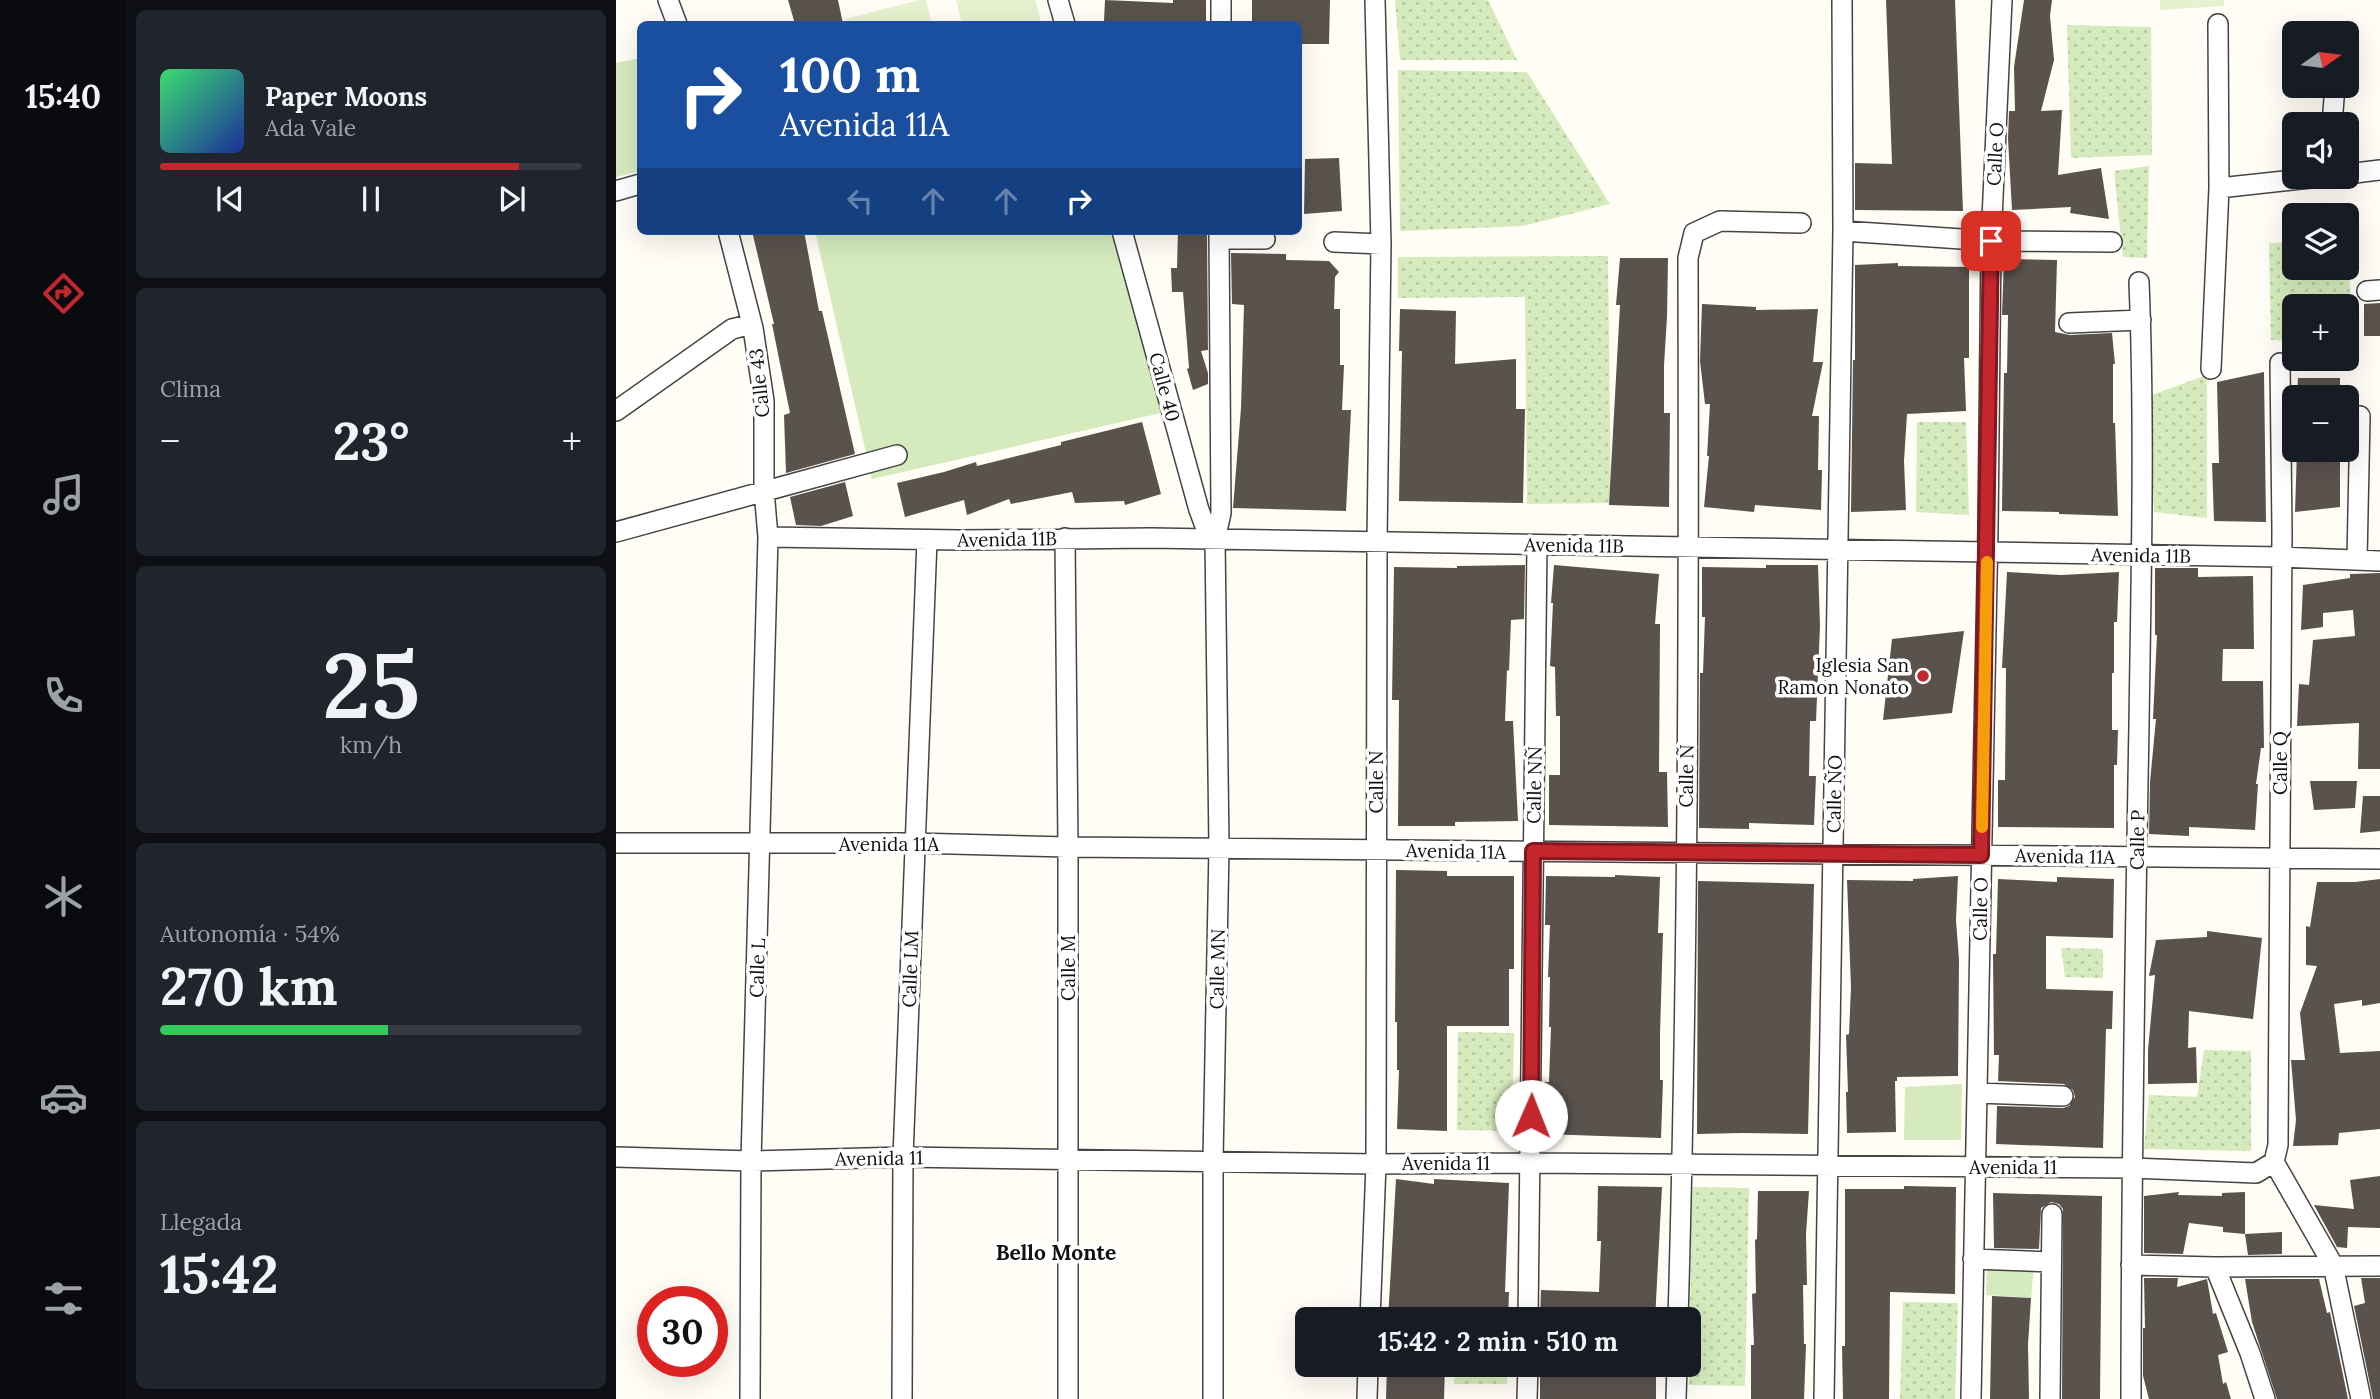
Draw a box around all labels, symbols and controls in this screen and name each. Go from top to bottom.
north arrow [2282,21,2359,98]
map controls [2282,21,2359,462]
text: 100 m [780,43,920,105]
icon: right [665,49,756,140]
text: 15:40 [25,76,101,117]
text: Paper Moons [265,80,427,113]
text: Avenida 11A [780,104,949,145]
button: sound [2282,112,2359,189]
text: Ada Vale [265,113,356,142]
street label: Calle O [1981,122,2009,186]
icon: previous [211,180,249,218]
icon: pause [352,180,390,218]
icon: next [493,180,531,218]
icon: left [841,182,879,220]
icon: ahead [914,182,952,220]
icon: ahead [987,182,1025,220]
icon: right [1060,182,1098,220]
button: layers [2282,203,2359,280]
pin [1961,211,2021,271]
icon: arrive [1972,222,2010,260]
icon: directions [39,269,88,318]
button: + [2282,294,2359,371]
street label: Calle 43 [743,347,775,419]
street label: Calle 40 [1144,350,1186,424]
text: Clima [160,374,221,403]
button: − [2282,385,2359,462]
text: 23° [333,408,409,474]
text: − [160,417,180,465]
text: + [562,417,582,465]
icon: music [39,470,88,519]
street label: Avenida 11B [956,526,1057,552]
street label: Avenida 11B [1523,532,1624,558]
street label: Avenida 11B [2090,542,2191,568]
text: 25 [322,626,420,743]
place label: Iglesia San Ramon Nonato [1778,653,1909,699]
marker: Iglesia San Ramon Nonato [1915,668,1931,684]
icon: phone [39,671,88,720]
text: km/h [340,730,402,759]
street label: Calle Q [2268,731,2292,795]
street label: Calle Ñ [1673,744,1699,808]
street label: Calle NÑ [1521,746,1547,824]
street label: Calle N [1364,750,1388,814]
street label: Calle ÑO [1821,755,1847,833]
street label: Calle P [2124,809,2150,870]
street label: Avenida 11A [838,832,940,856]
street label: Avenida 11A [1405,838,1507,864]
street label: Avenida 11A [2014,843,2116,869]
icon: climate [39,872,88,921]
street label: Calle O [1967,877,1993,941]
text: Autonomía · 54% [160,919,340,948]
street label: Calle MN [1204,928,1230,1010]
street label: Calle LM [897,930,923,1008]
street label: Calle M [1056,935,1080,1001]
street label: Calle L [744,938,770,998]
text: 270 km [160,953,338,1019]
icon: car [39,1073,88,1122]
position arrow [1494,1079,1568,1153]
street label: Avenida 11 [834,1145,923,1171]
street label: Avenida 11 [1401,1151,1490,1175]
street label: Avenida 11 [1968,1155,2057,1179]
text: Llegada [160,1207,242,1236]
district label: Bello Monte [996,1239,1116,1266]
text: 15:42 [160,1241,278,1307]
icon: filters [39,1274,88,1323]
speed limit sign: 30 [637,1286,728,1377]
text: 15:42 · 2 min · 510 m [1378,1325,1618,1358]

